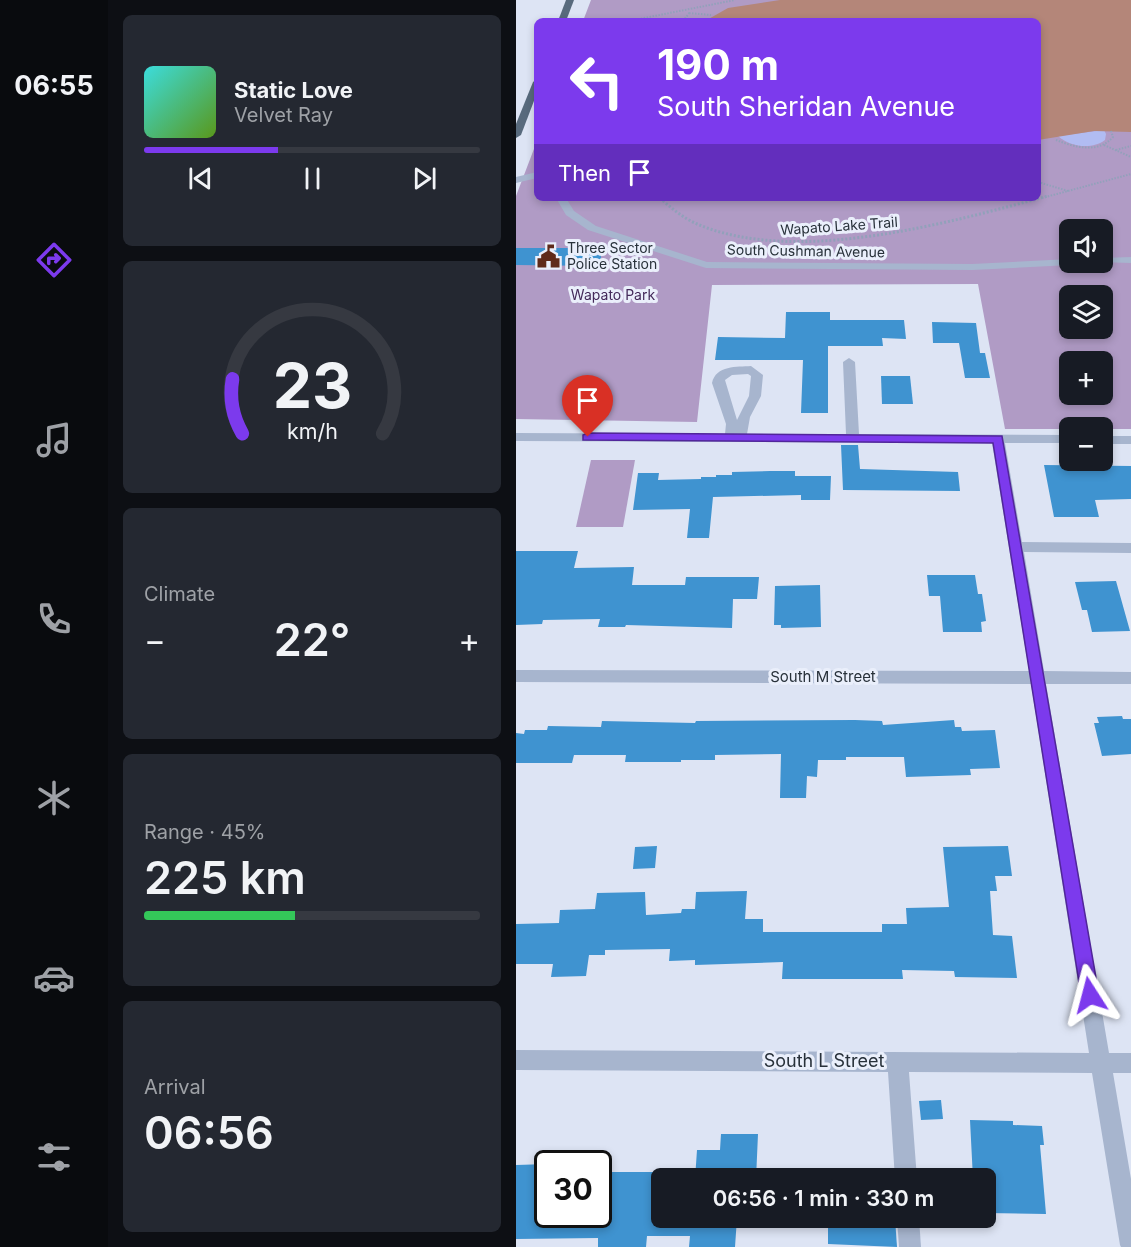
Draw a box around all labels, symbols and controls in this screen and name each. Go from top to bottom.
text: 190 m [657,39,779,90]
icon: left [558,42,636,120]
text: 06:55 [14,69,94,102]
text: Static Love [234,77,353,103]
text: South Sheridan Avenue [657,90,955,123]
text: Velvet Ray [234,103,333,127]
icon: arrive [623,156,656,189]
text: Then [558,160,611,186]
icon: previous [184,162,217,195]
icon: pause [296,162,329,195]
icon: next [408,162,441,195]
street label: Wapato Lake Trail [780,213,898,238]
map controls [1059,219,1113,471]
button: sound [1059,219,1113,273]
icon: directions [33,239,75,281]
place label: Three Sector Police Station [567,239,657,272]
street label: South Cushman Avenue [727,241,885,260]
public building icon: Three Sector Police Station [536,243,562,269]
button: layers [1059,285,1113,339]
park label: Wapato Park [571,286,655,303]
text: 23 [272,348,352,423]
button: + [1059,351,1113,405]
pin [562,375,613,437]
icon: arrive [571,384,604,417]
button: − [1059,417,1113,471]
icon: music [33,419,75,461]
text: km/h [287,419,337,445]
text: Climate [144,582,215,606]
icon: phone [33,598,75,640]
text: 22° [274,612,350,667]
text: − [144,620,166,660]
text: + [458,620,480,660]
street label: South M Street [770,667,876,686]
icon: climate [33,777,75,819]
text: Range · 45% [144,820,265,844]
text: 225 km [144,850,306,905]
icon: car [33,957,75,999]
position arrow [1058,963,1122,1027]
street label: South L Street [764,1050,884,1071]
text: Arrival [144,1075,206,1099]
text: 06:56 [144,1105,274,1160]
icon: filters [33,1136,75,1178]
speed limit sign: 30 [534,1150,612,1228]
text: 06:56 · 1 min · 330 m [713,1185,934,1211]

